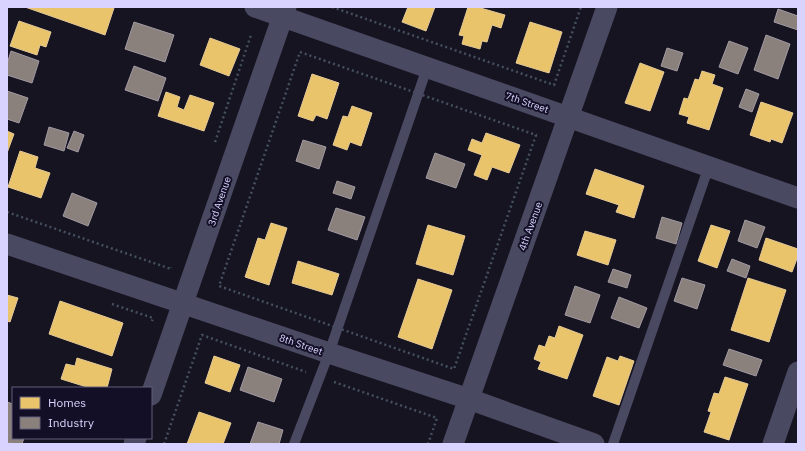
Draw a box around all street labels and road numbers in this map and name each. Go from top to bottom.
street label: 7th Street [503,89,551,116]
street label: 3rd Avenue [205,174,234,227]
street label: 4th Avenue [516,200,545,252]
street label: 8th Street [277,331,325,358]

